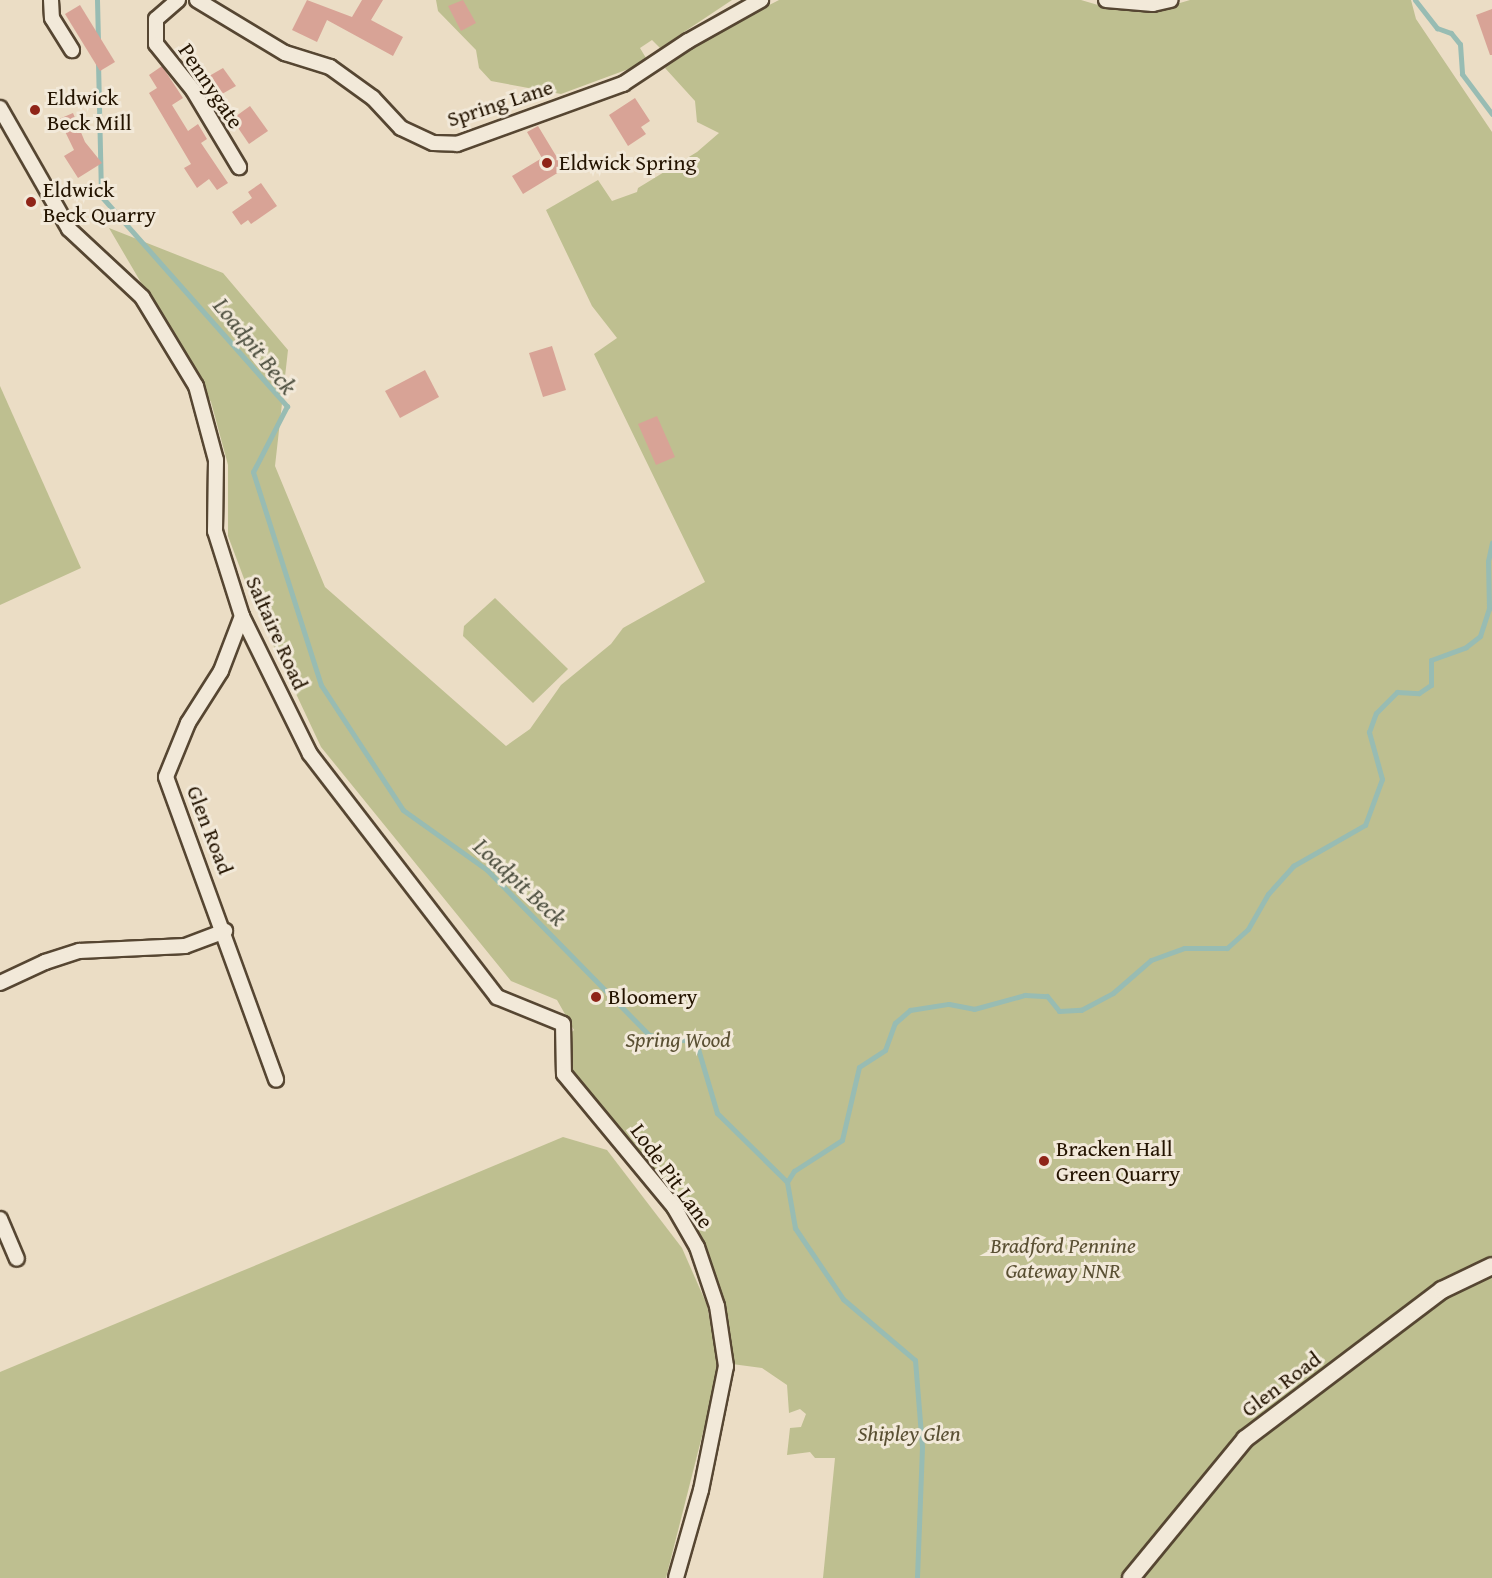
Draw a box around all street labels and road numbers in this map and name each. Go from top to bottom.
street label: Pennygate [173,38,249,134]
street label: Spring Lane [444,73,556,133]
street label: Saltaire Road [240,572,314,694]
street label: Glen Road [181,782,239,878]
street label: Lode Pit Lane [625,1118,719,1234]
street label: Glen Road [1236,1346,1326,1422]

